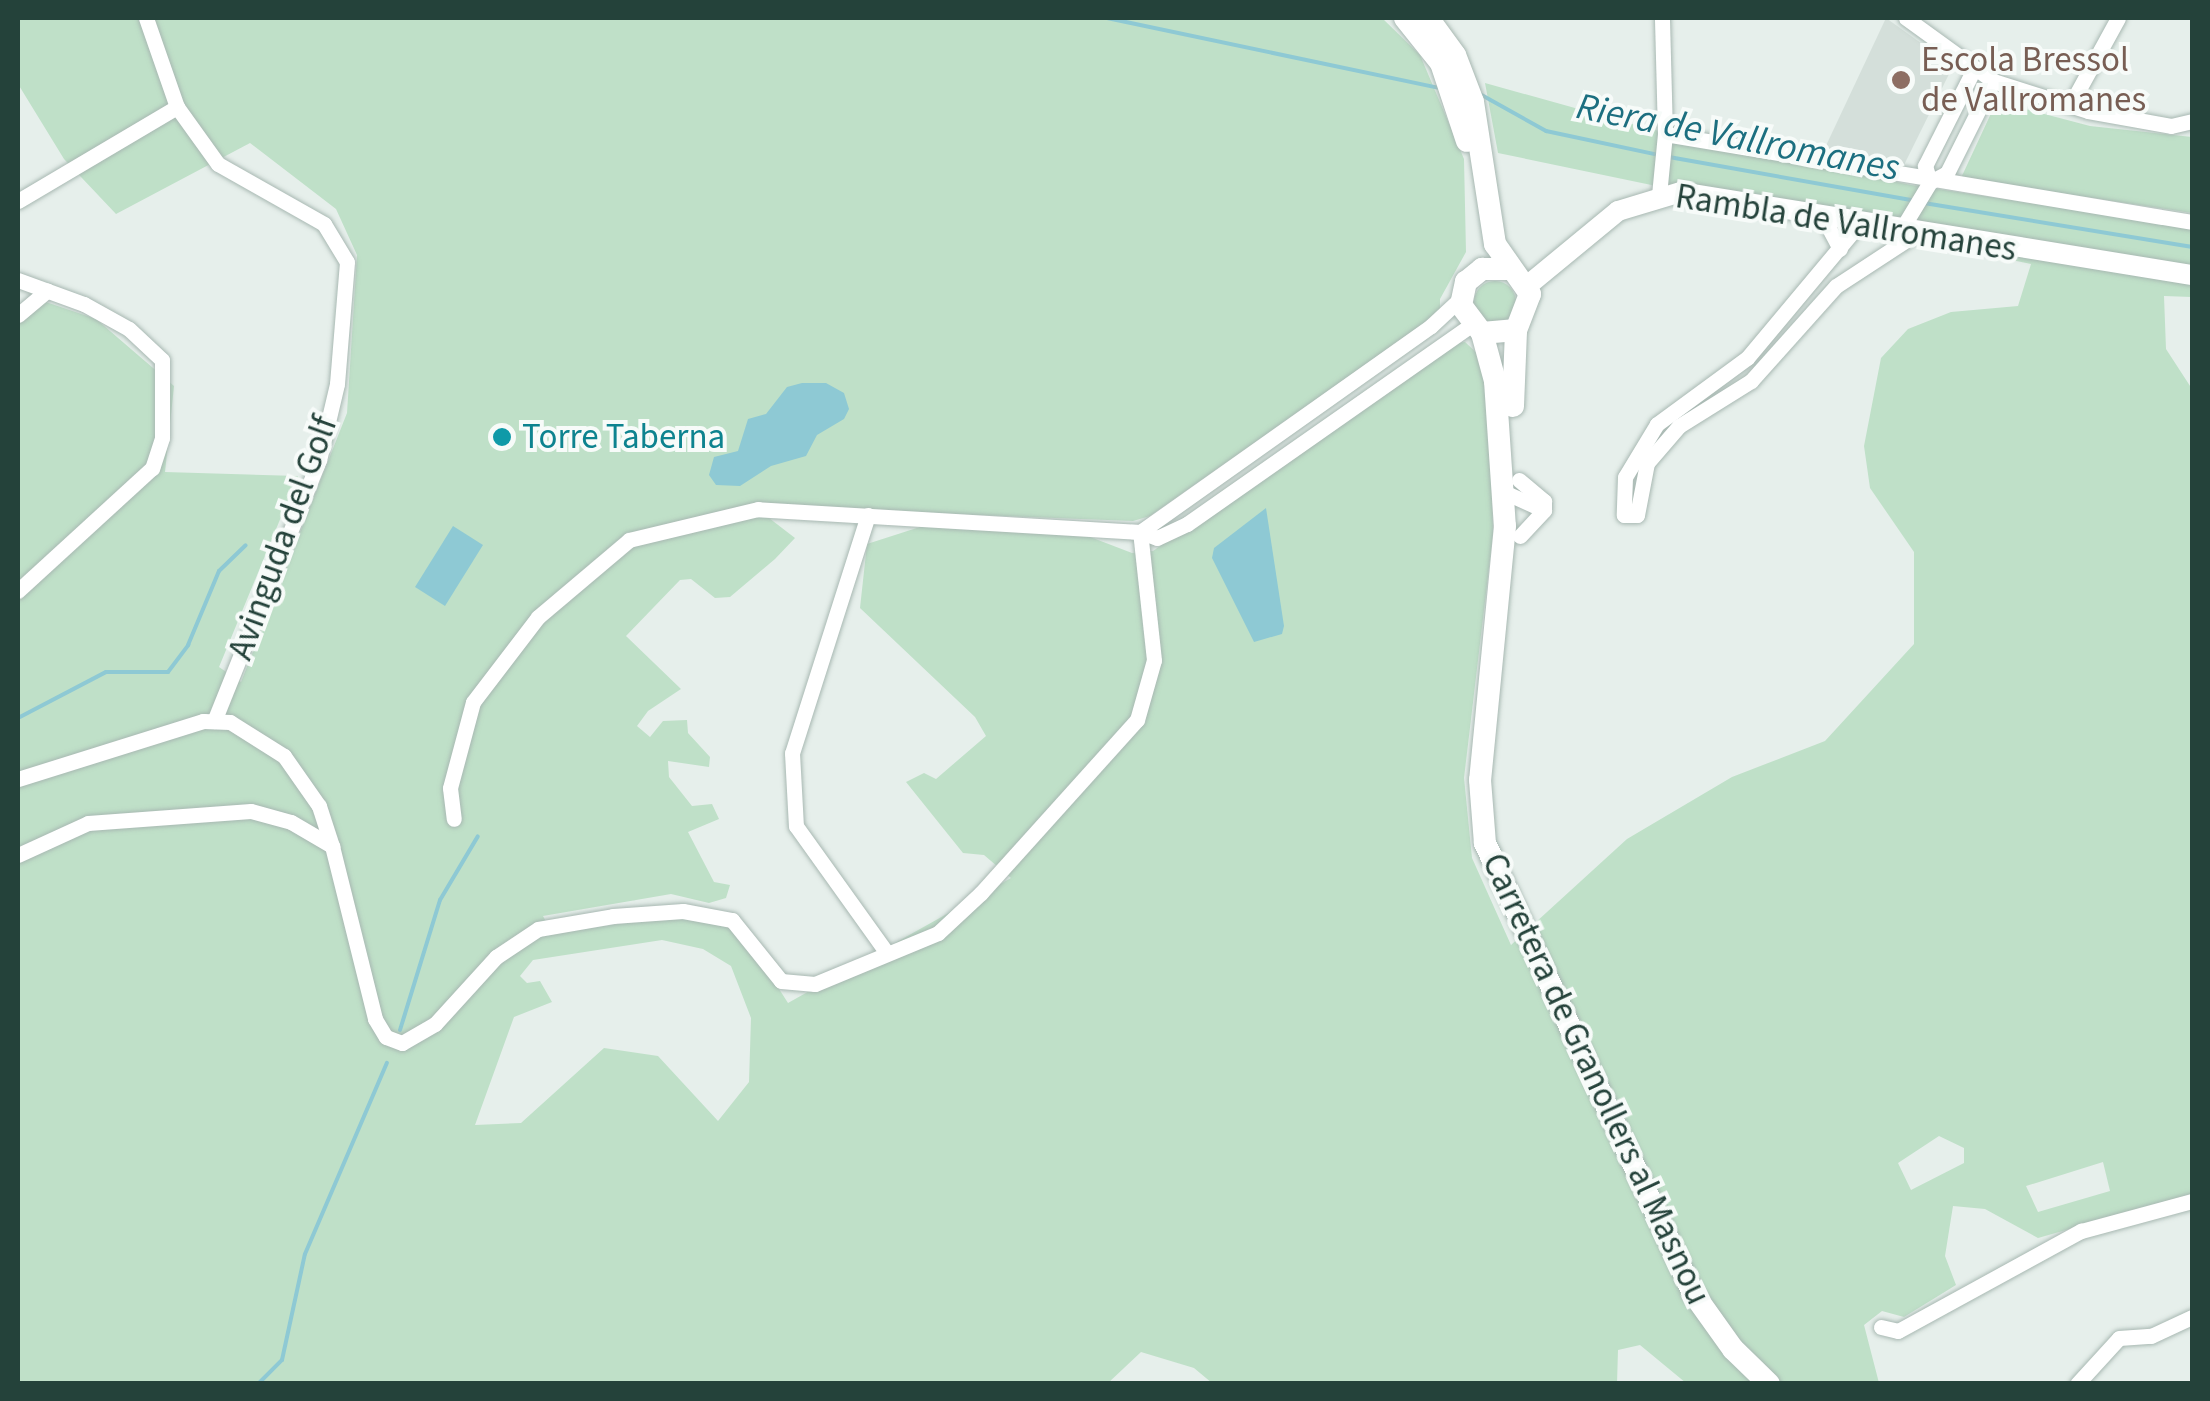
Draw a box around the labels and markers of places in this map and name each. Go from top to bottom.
place label: Escola Bressol de Vallromanes [1921,39,2146,121]
marker: Escola Bressol de Vallromanes [1890,69,1912,91]
place label: Torre Taberna [522,416,725,458]
marker: Torre Taberna [491,426,513,448]

